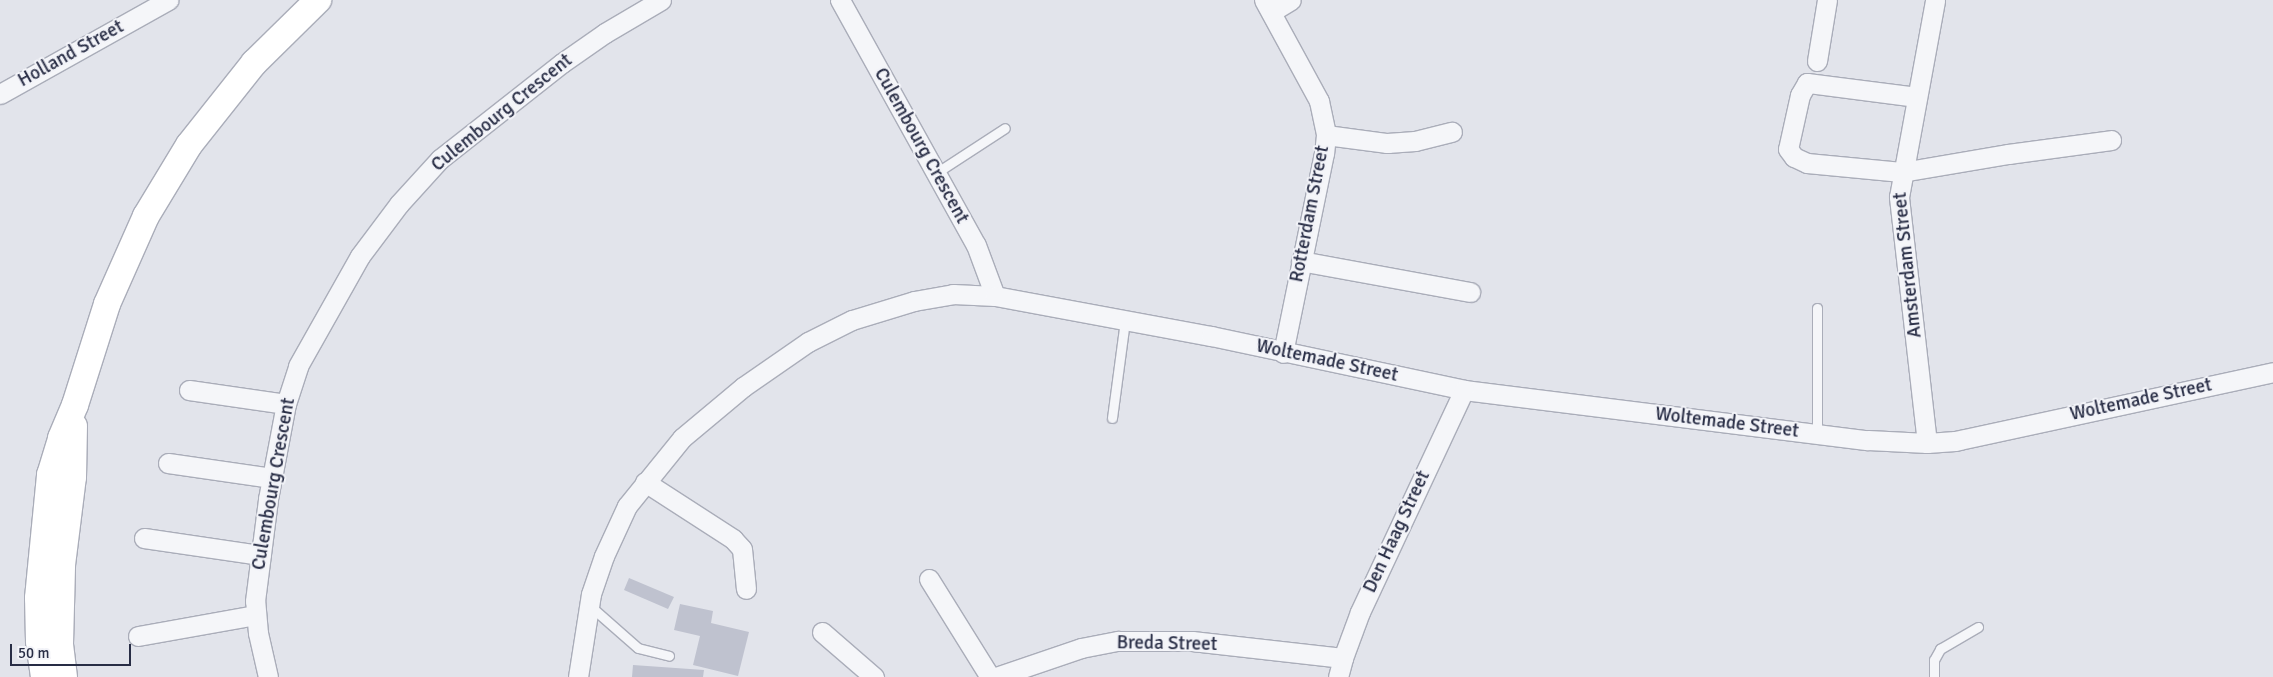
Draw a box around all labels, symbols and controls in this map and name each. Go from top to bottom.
street label: Holland Street [14,16,128,92]
street label: Culembourg Crescent [427,49,577,177]
street label: Culembourg Crescent [869,64,973,228]
street label: Rotterdam Street [1286,144,1334,284]
street label: Amsterdam Street [1889,191,1927,339]
street label: Woltemade Street [1254,335,1400,387]
street label: Woltemade Street [2068,374,2214,426]
street label: Culembourg Crescent [248,396,300,572]
street label: Woltemade Street [1654,403,1800,443]
street label: Den Haag Street [1359,467,1435,597]
street label: Breda Street [1116,632,1218,656]
scale bar [12,634,134,666]
text: 50 m [18,644,49,662]

